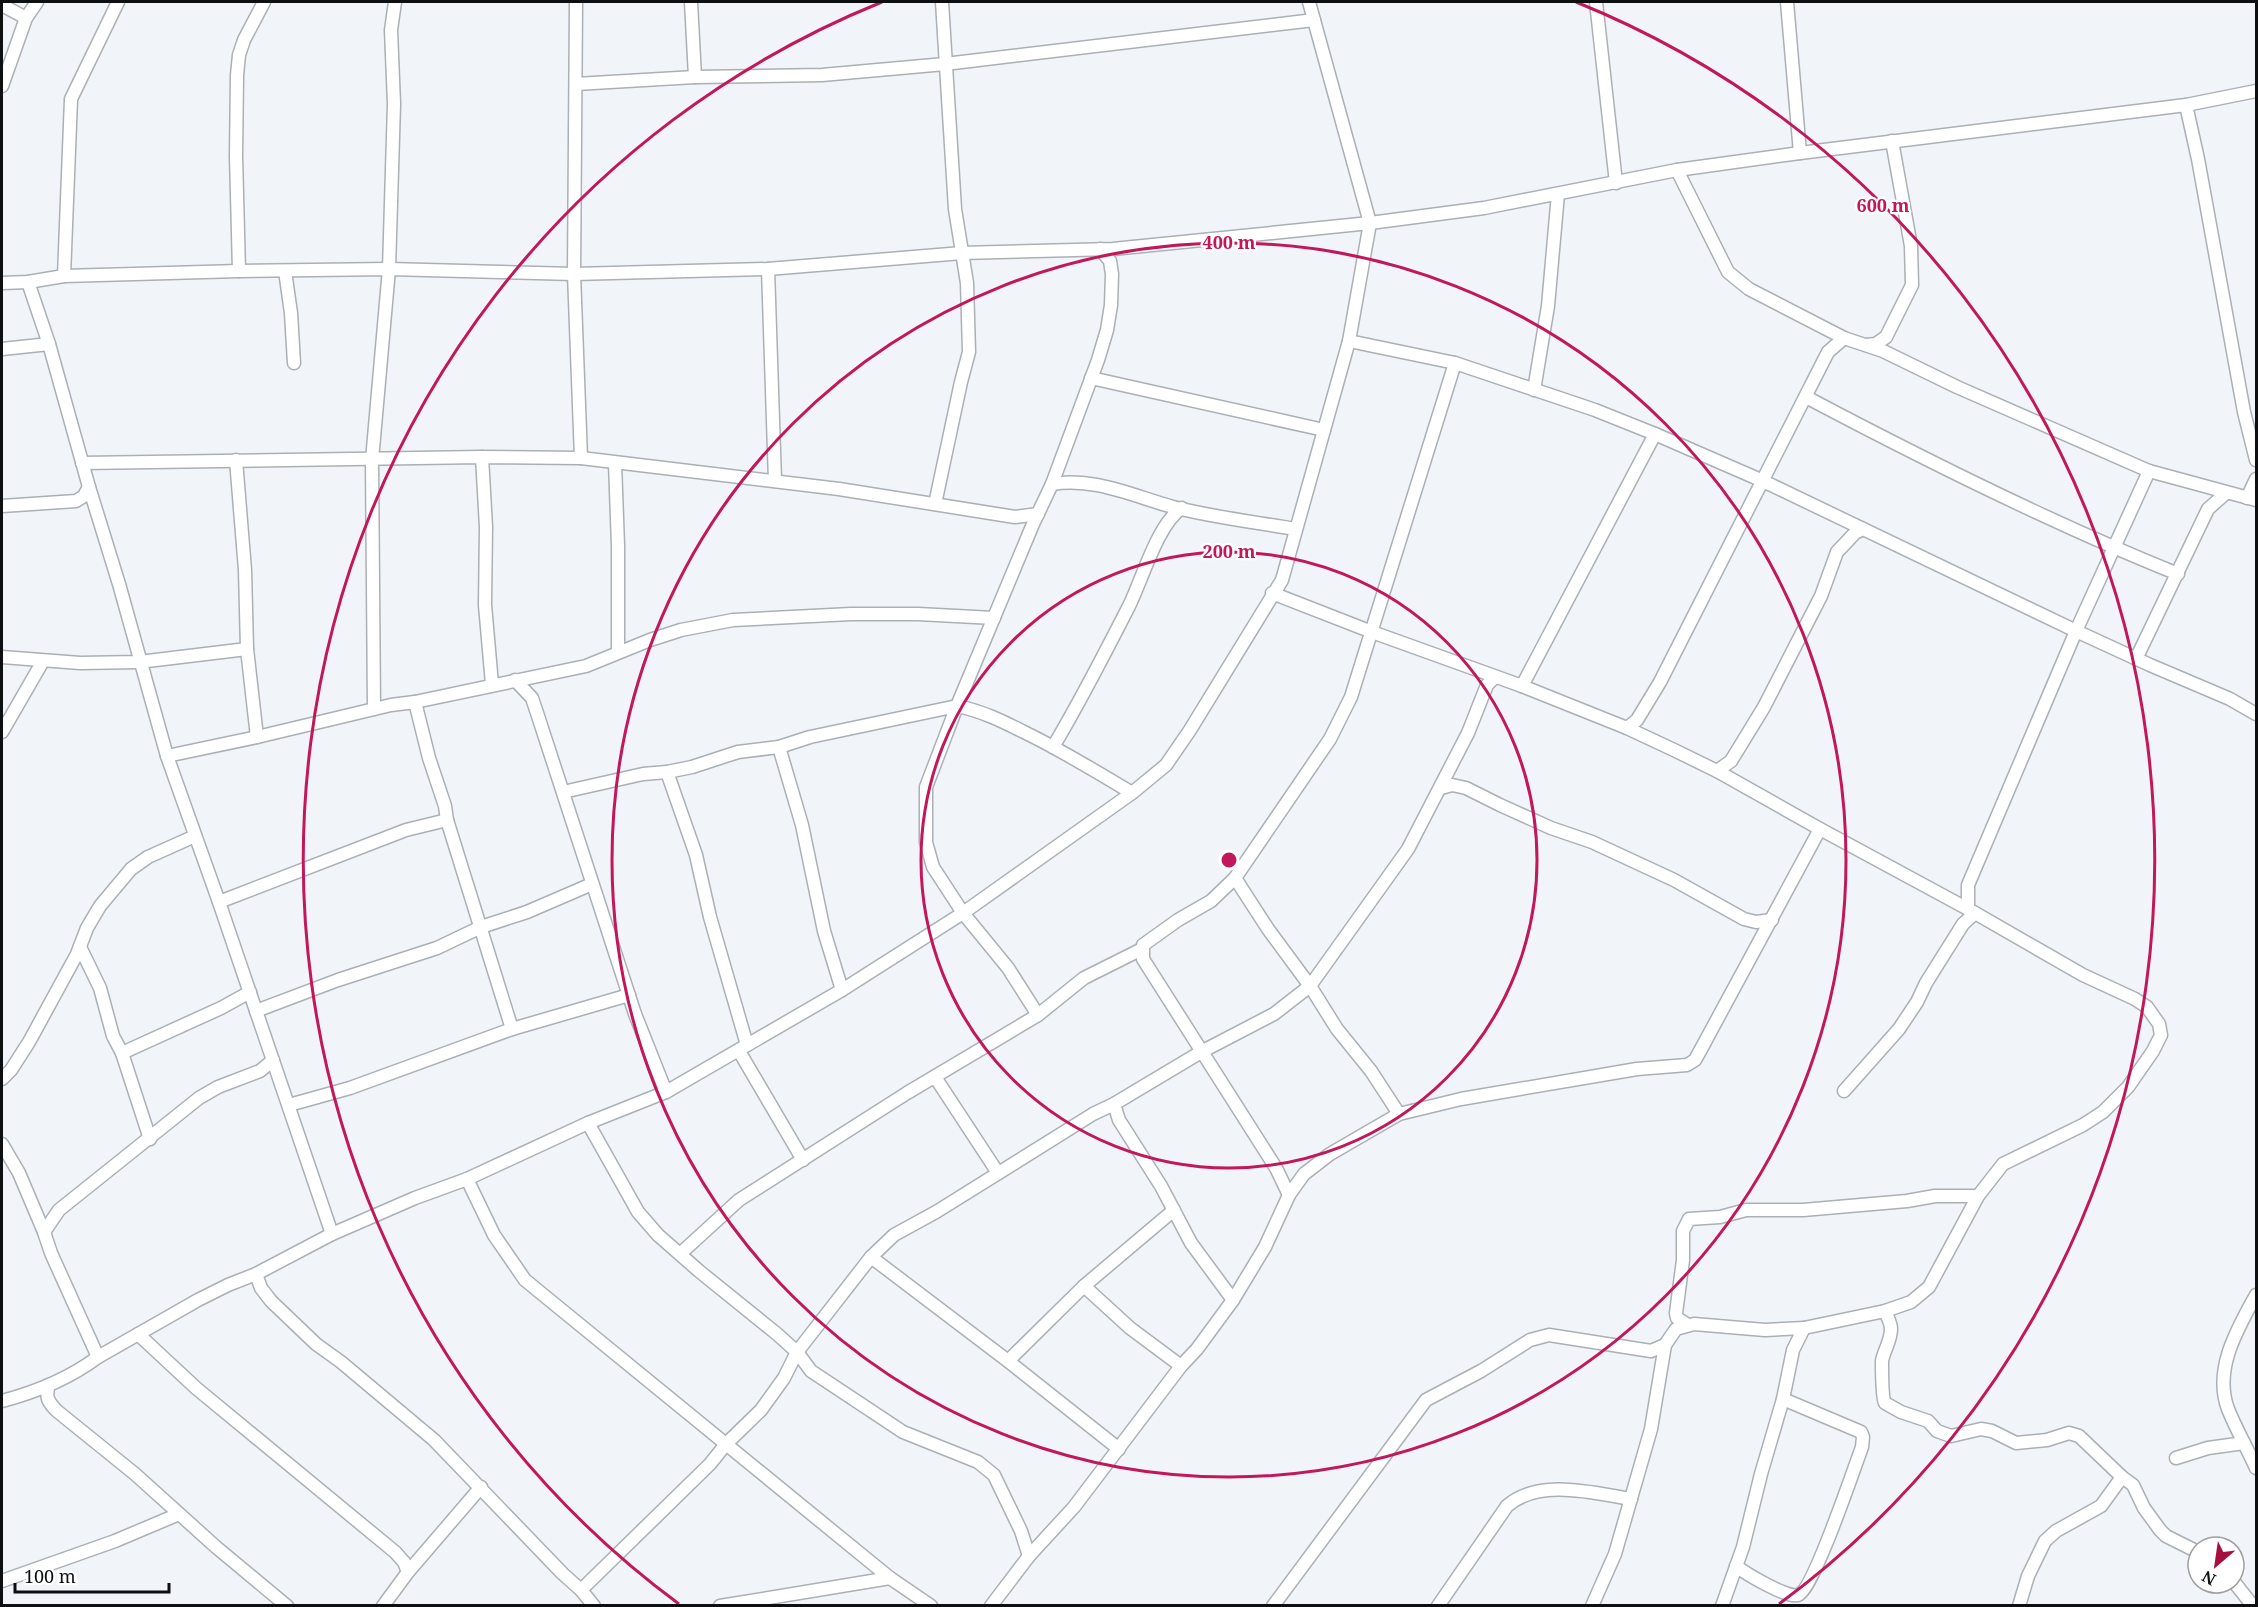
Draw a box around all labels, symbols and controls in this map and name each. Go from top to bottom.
text: 600 m [1857,193,1910,217]
text: 400 m [1203,230,1256,254]
text: 200 m [1203,539,1256,563]
centre of rings [1219,850,1239,870]
north arrow [2186,1535,2246,1595]
scale bar [15,1556,170,1594]
text: 100 m [24,1564,76,1588]
text: N [2198,1565,2220,1591]

